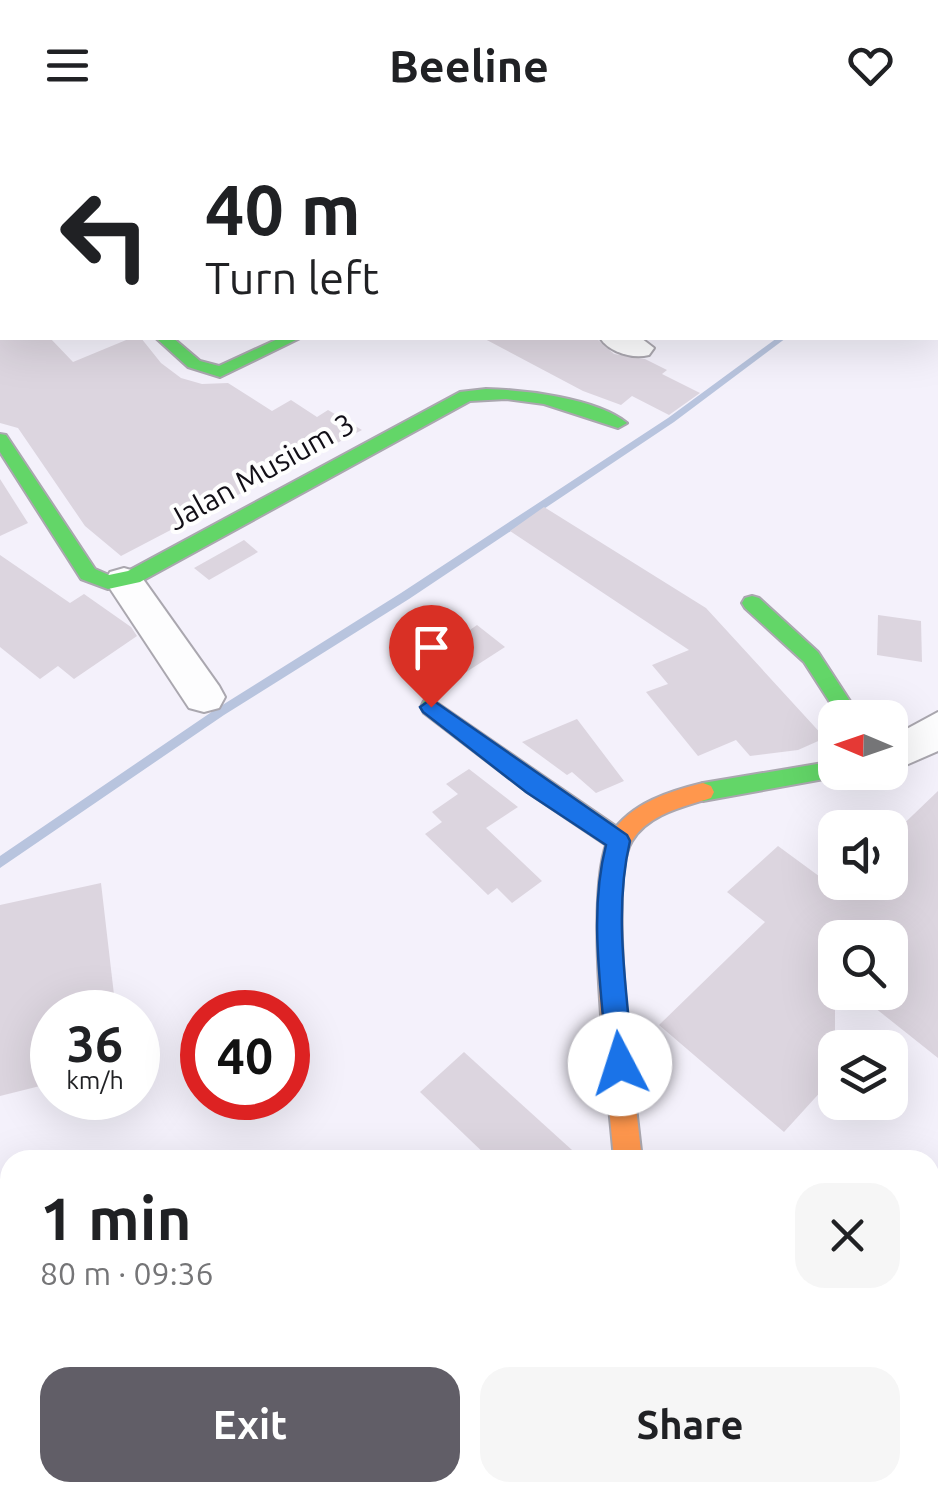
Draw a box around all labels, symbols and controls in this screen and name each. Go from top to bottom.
icon: menu [40,38,95,93]
icon: heart [843,38,898,93]
text: Beeline [389,40,549,91]
icon: left [40,170,170,300]
text: 40 m [205,170,361,248]
text: Turn left [205,252,379,303]
street label: Jalan Musium 3 [161,406,360,536]
pin [389,605,474,708]
icon: arrive [404,620,459,675]
north arrow [818,700,908,790]
map controls [818,700,908,1120]
button: sound [818,810,908,900]
button: search [818,920,908,1010]
speed limit sign: 40 [180,990,310,1120]
position arrow [568,1012,672,1116]
text: 36 [67,1015,123,1071]
button: layers [818,1030,908,1120]
text: km/h [66,1066,124,1094]
button: close [795,1183,900,1288]
text: 1 min [40,1184,192,1251]
text: 80 m · 09:36 [40,1255,214,1291]
button: Exit [40,1367,460,1482]
button: Share [480,1367,900,1482]

